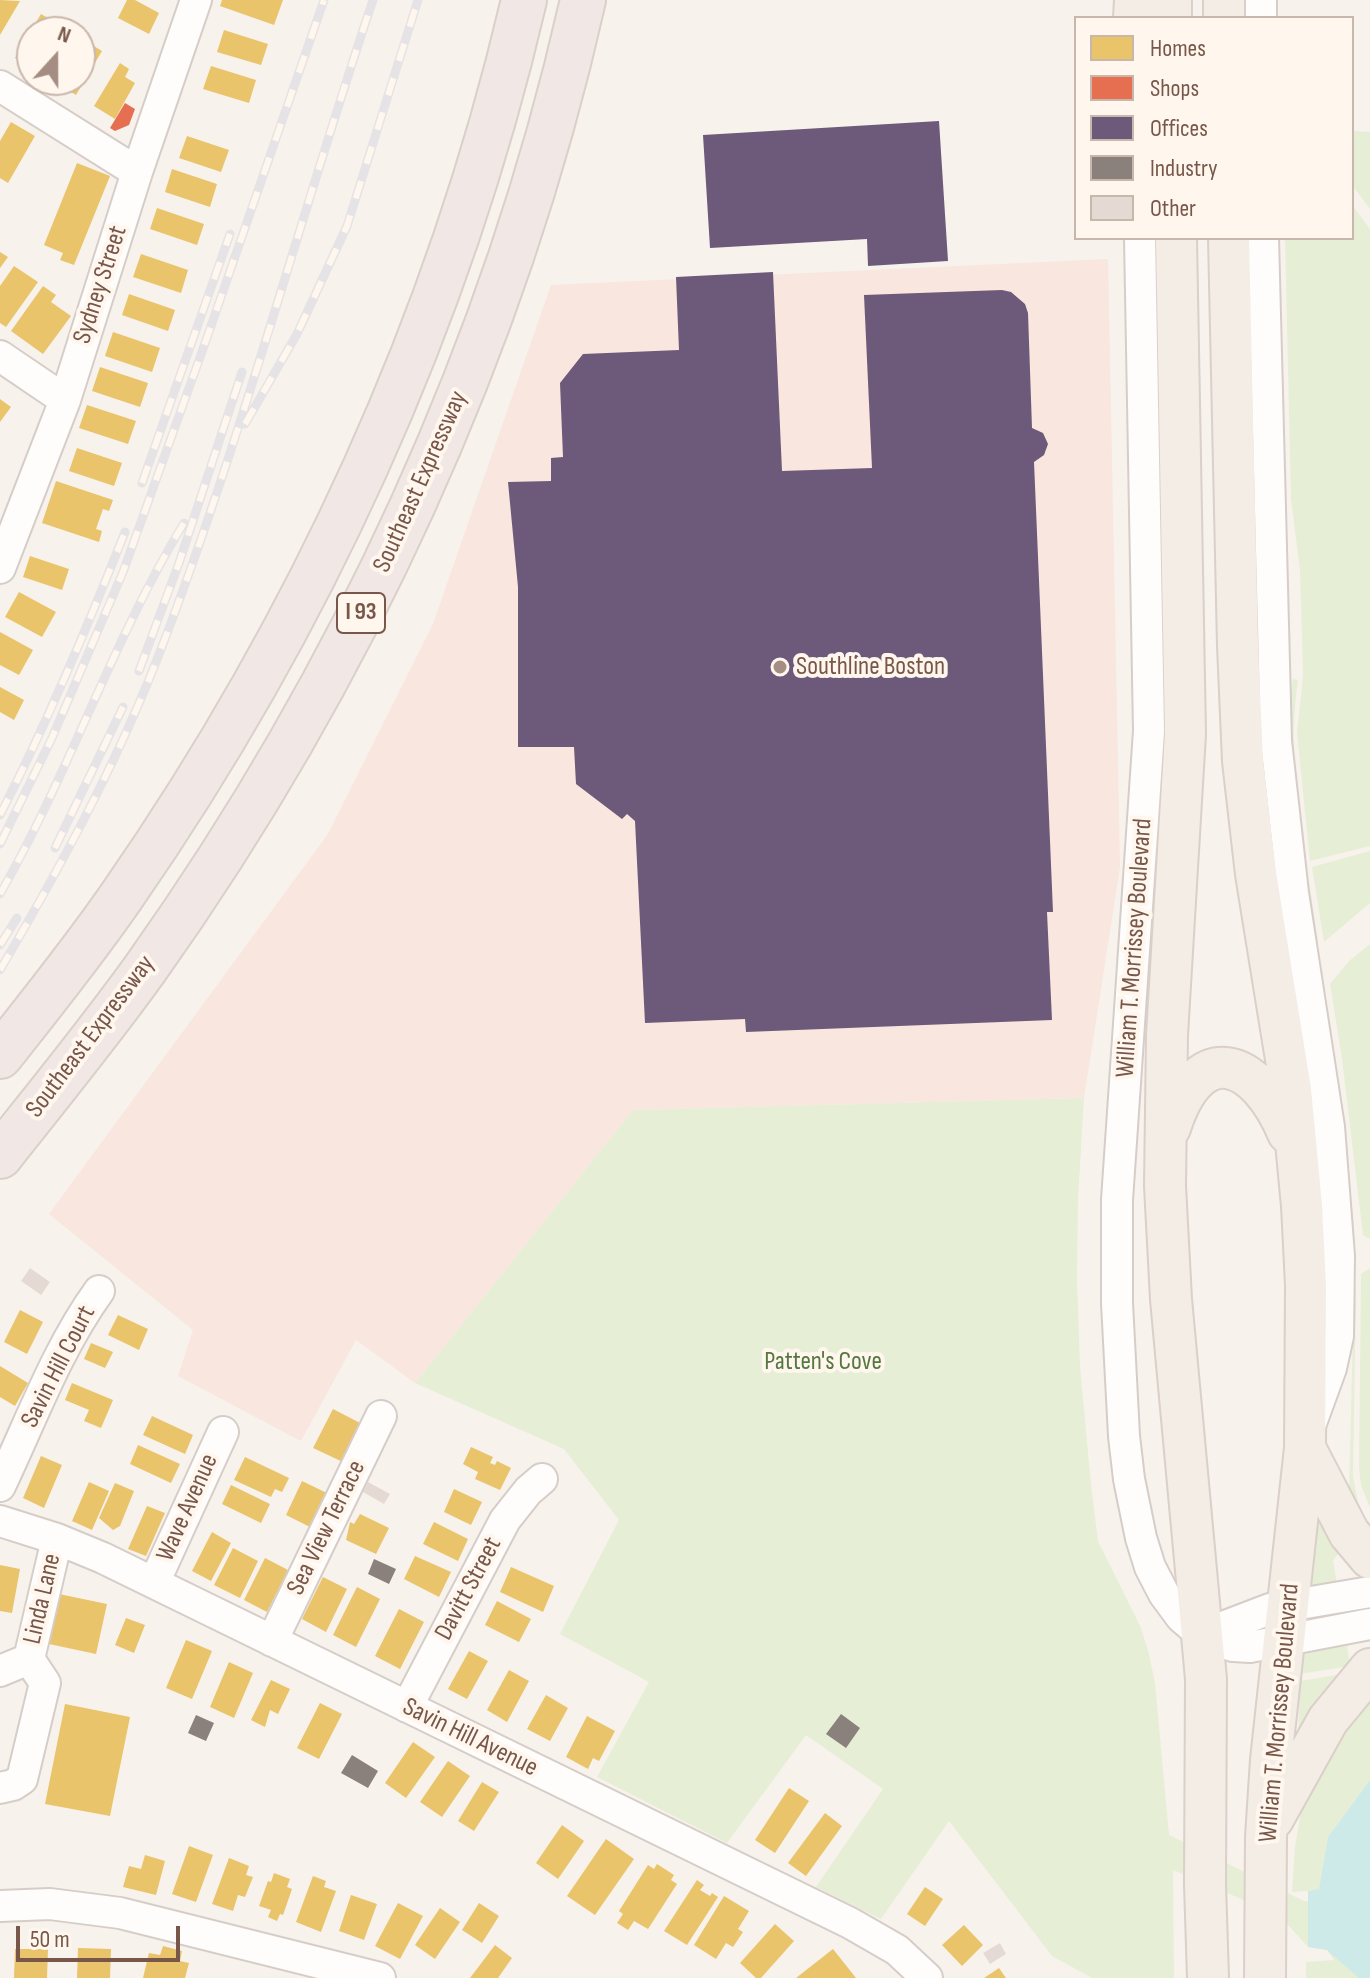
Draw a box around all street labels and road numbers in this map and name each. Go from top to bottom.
street label: Sydney Street [67,222,135,348]
street label: Southeast Expressway [367,387,475,577]
road number: I 93 [337,593,385,633]
street label: William T. Morrissey Boulevard [1110,817,1160,1079]
street label: Southeast Expressway [20,950,162,1124]
street label: Savin Hill Court [15,1301,103,1433]
street label: Wave Avenue [151,1450,225,1566]
street label: Sea View Terrace [281,1456,373,1600]
street label: Davitt Street [429,1532,509,1646]
street label: Linda Lane [17,1551,69,1647]
street label: William T. Morrissey Boulevard [1253,1582,1307,1844]
street label: Savin Hill Avenue [397,1692,543,1784]

